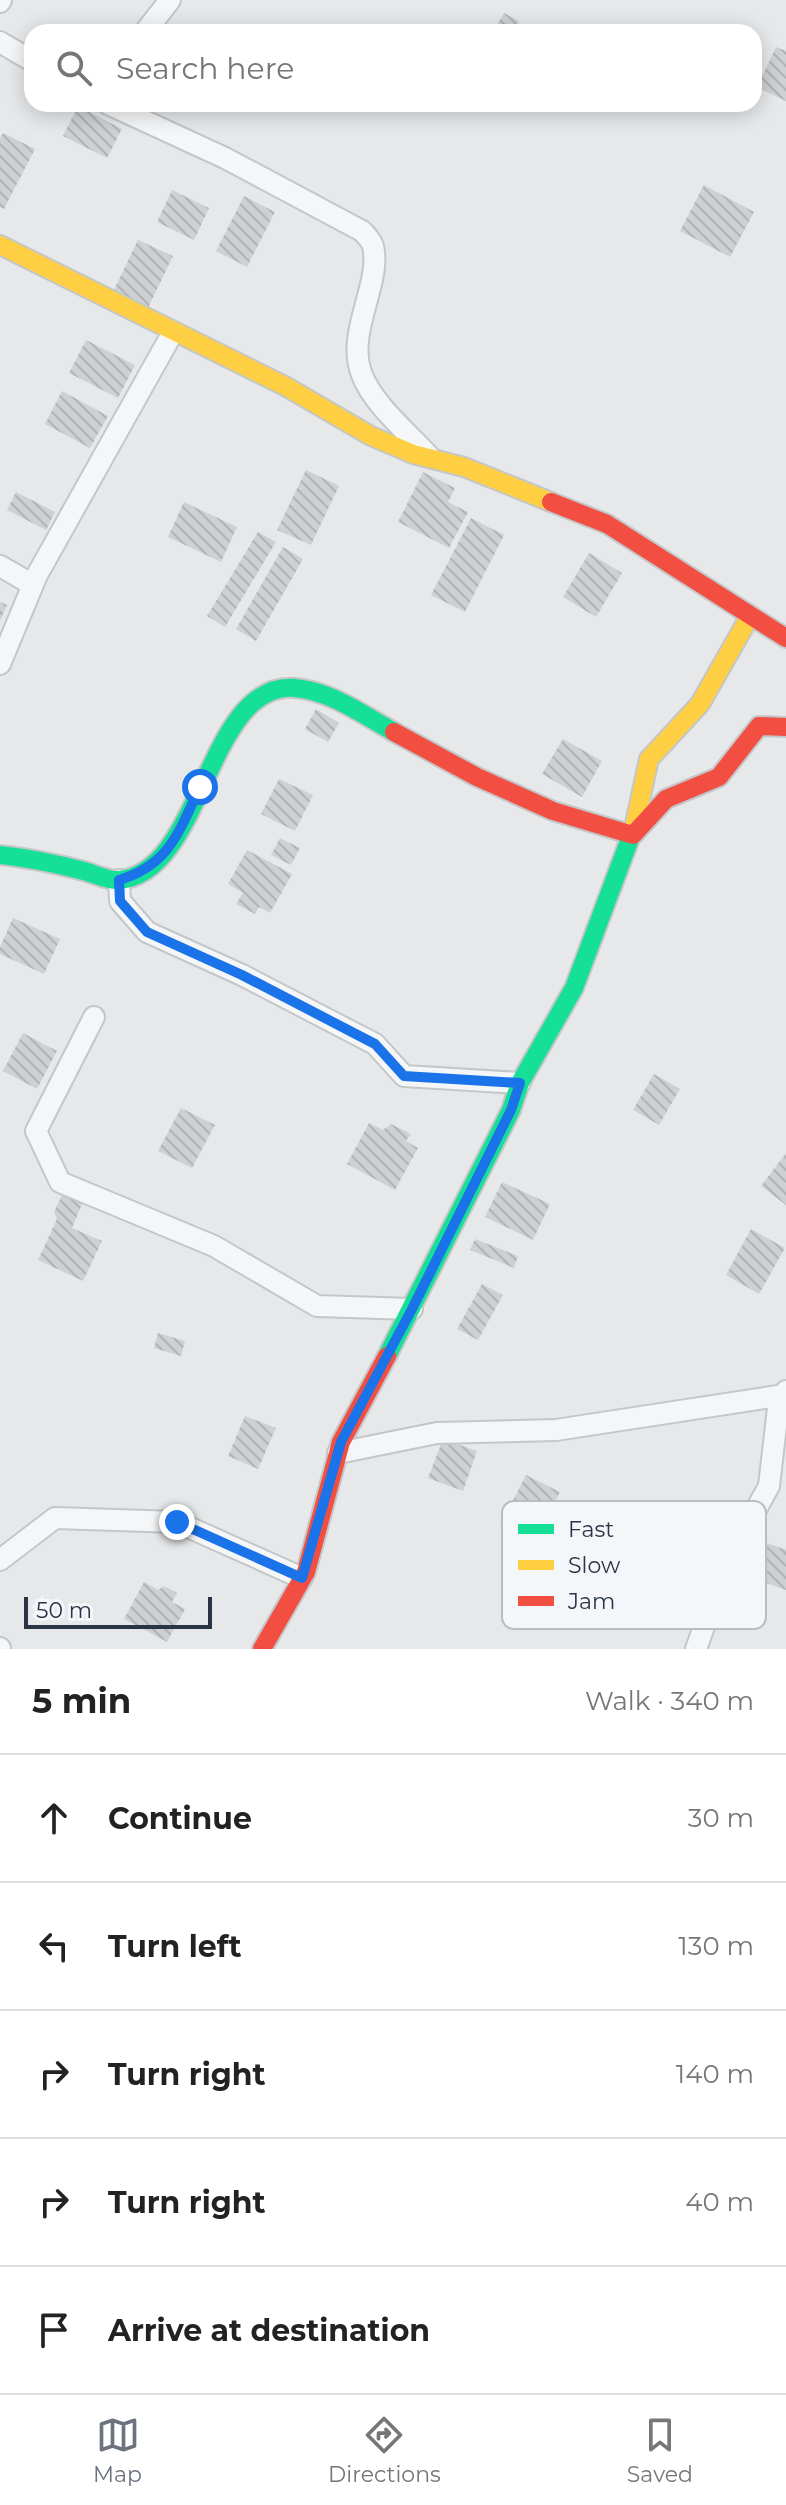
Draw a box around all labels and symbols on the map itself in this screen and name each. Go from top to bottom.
route start [182,769,218,805]
legend [502,1501,766,1629]
route end [159,1504,195,1540]
text: Fast [568,1516,614,1543]
text: Slow [568,1552,621,1579]
text: Jam [567,1588,615,1615]
scale bar [24,1593,212,1629]

